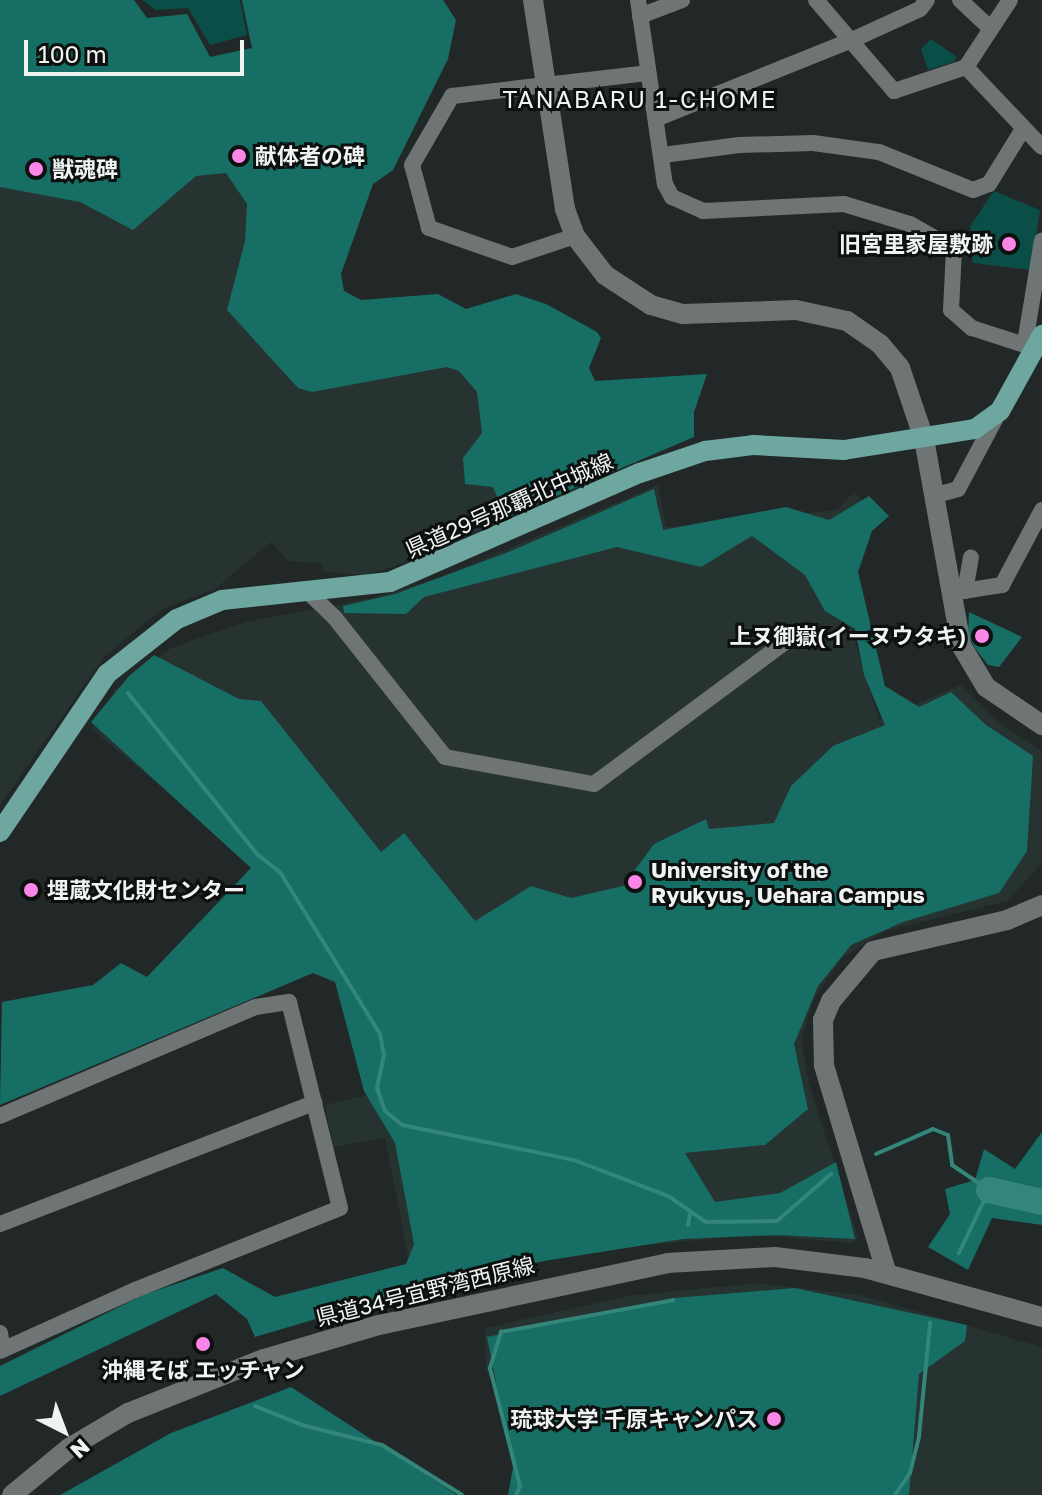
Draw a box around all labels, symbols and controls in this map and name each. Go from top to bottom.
scale bar [28,24,248,74]
text: 100 m [38,39,107,68]
district label: TANABARU 1-CHOME [503,85,777,113]
place label: 献体者の碑 [255,143,365,169]
marker: 献体者の碑 [230,147,248,165]
place label: 獣魂碑 [52,156,118,182]
marker: 獣魂碑 [27,160,45,178]
place label: 旧宮里家屋敷跡 [839,231,993,257]
marker: 旧宮里家屋敷跡 [1000,235,1018,253]
street label: 県道29号那覇北中城線 [401,447,617,563]
place label: 上ヌ御嶽(イーヌウタキ) [729,623,966,649]
marker: 上ヌ御嶽(イーヌウタキ) [973,627,991,645]
place label: University of the Ryukyus, Uehara Campus [651,856,925,908]
marker: University of the Ryukyus, Uehara Campus [626,873,644,891]
place label: 埋蔵文化財センター [47,877,245,903]
marker: 埋蔵文化財センター [22,881,40,899]
street label: 県道34号宜野湾西原線 [313,1251,537,1331]
marker: 沖縄そば エッチャン [194,1335,212,1353]
place label: 沖縄そば エッチャン [101,1357,305,1383]
north arrow [24,1391,104,1471]
place label: 琉球大学 千原キャンパス [511,1406,758,1432]
marker: 琉球大学 千原キャンパス [765,1410,783,1428]
text: N [65,1434,96,1465]

